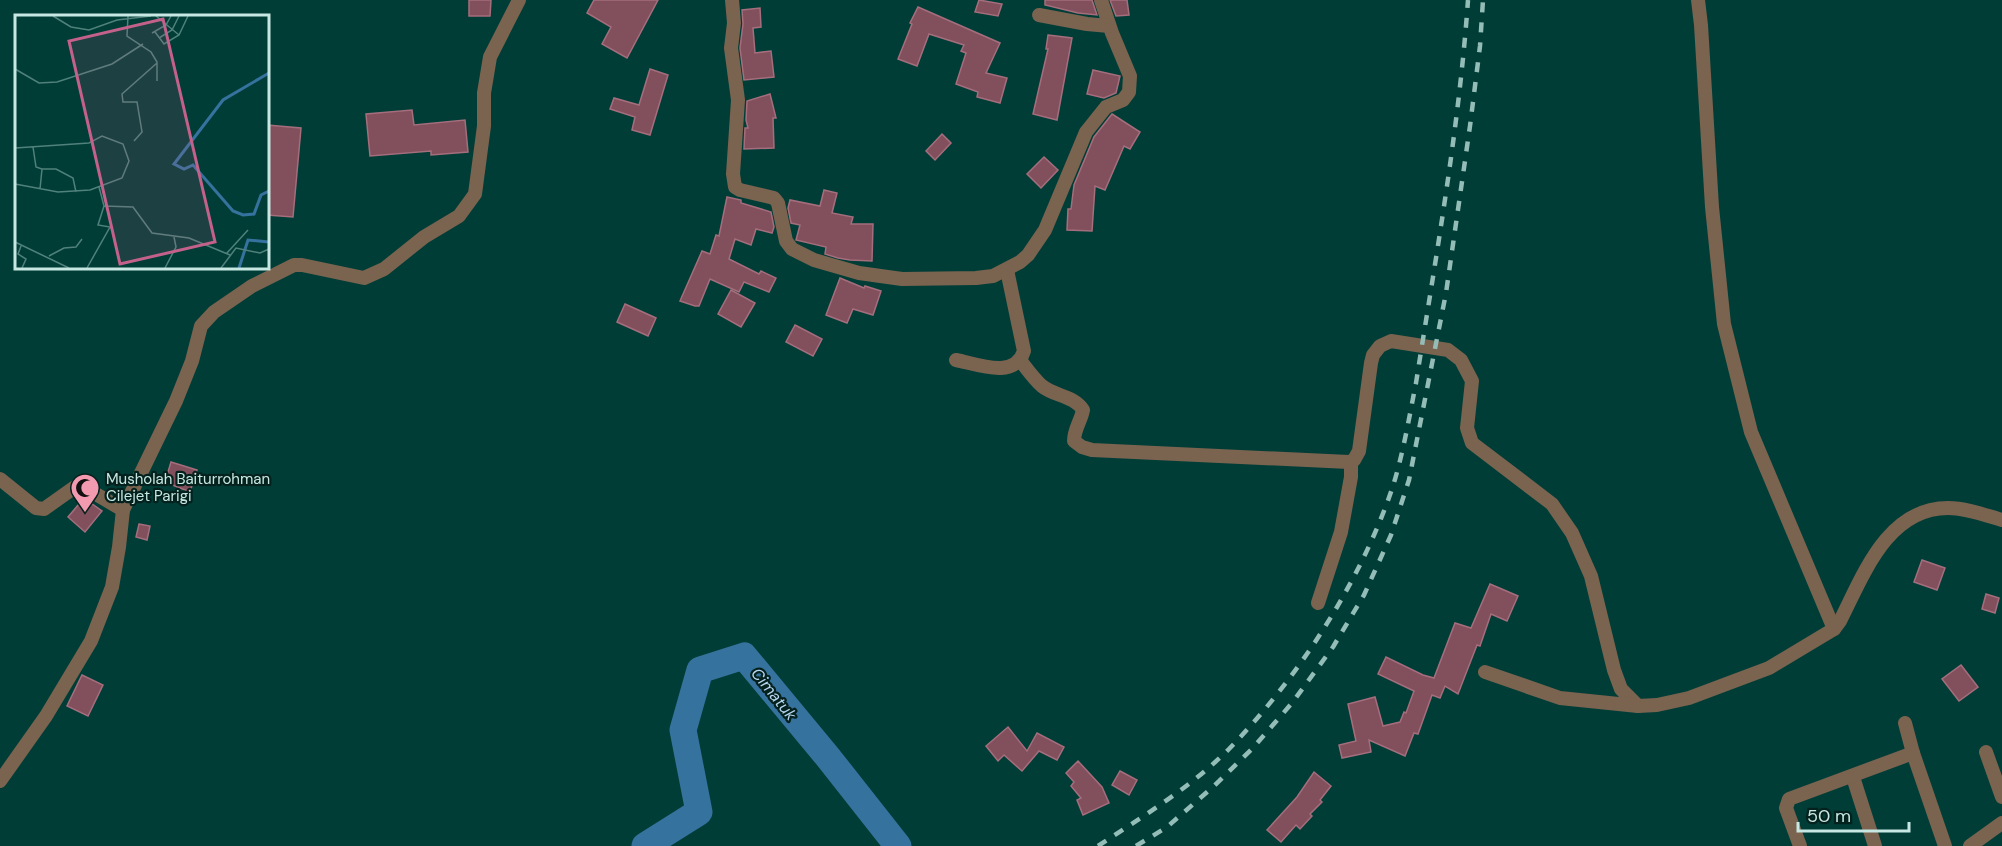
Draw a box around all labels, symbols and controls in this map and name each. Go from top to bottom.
inset map [15,15,268,268]
place label: Musholah Baiturrohman Cilejet Parigi [106,469,270,506]
mosque icon: Musholah Baiturrohman Cilejet Parigi [69,472,101,514]
water label: Cimatuk [746,663,802,725]
scale bar [1798,795,1909,833]
text: 50 m [1807,804,1851,828]

